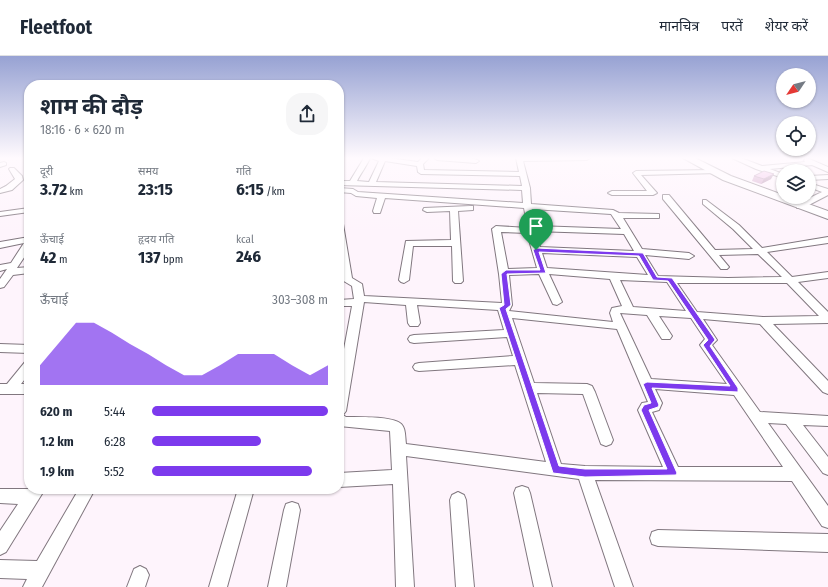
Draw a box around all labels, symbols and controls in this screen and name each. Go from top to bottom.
text: Fleetfoot [20,16,92,39]
text: मानचित्र [659,18,699,35]
text: परतें [721,18,743,35]
text: शेयर करें [765,18,808,35]
north arrow [776,68,816,108]
map controls [776,68,816,204]
text: शाम की दौड़ [40,93,143,120]
button: share [286,93,328,135]
button: locate [776,116,816,156]
text: 18:16 · 6 × 620 m [40,122,125,137]
button: layers [776,164,816,204]
text: दूरी [40,165,53,178]
text: समय [138,165,158,178]
text: गति [236,165,251,178]
text: 3.72 [40,179,67,200]
text: 23:15 [138,179,173,200]
text: 6:15 [236,179,264,200]
text: km [67,185,83,198]
text: /km [264,185,285,198]
pin [519,209,553,250]
icon: arrive [525,215,547,237]
text: ऊँचाई [40,233,64,246]
text: हृदय गति [138,233,174,246]
text: kcal [236,233,254,246]
text: 246 [236,246,261,267]
text: 42 [40,247,56,268]
text: 137 [138,247,160,268]
text: m [56,253,67,266]
text: bpm [160,253,183,266]
text: ऊँचाई [40,292,68,307]
text: 303–308 m [272,292,328,307]
text: 620 m [40,404,72,419]
text: 5:44 [104,404,125,419]
text: 1.2 km [40,434,74,449]
text: 6:28 [104,434,125,449]
text: 1.9 km [40,464,74,479]
text: 5:52 [104,464,124,479]

